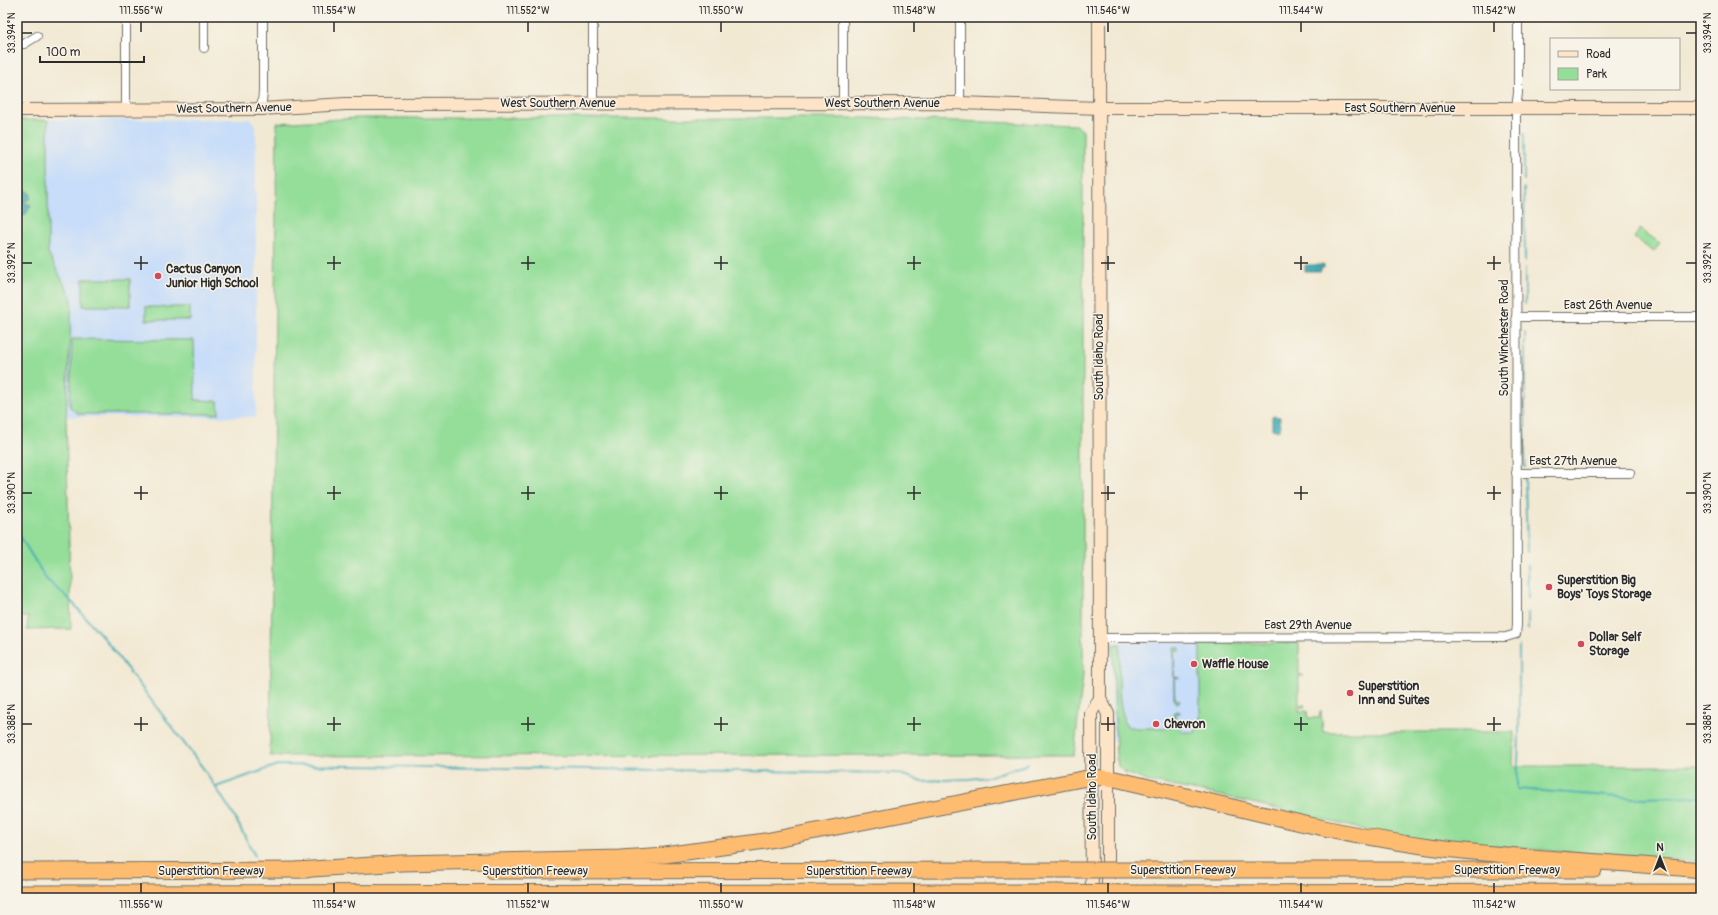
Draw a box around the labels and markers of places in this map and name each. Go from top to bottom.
place label: Cactus Canyon Junior High School [166,262,259,291]
marker: Cactus Canyon Junior High School [153,271,163,281]
place label: Superstition Big Boys' Toys Storage [1557,573,1653,602]
marker: Superstition Big Boys' Toys Storage [1544,582,1554,592]
place label: Dollar Self Storage [1589,630,1642,659]
marker: Dollar Self Storage [1576,639,1586,649]
place label: Waffle House [1202,657,1269,672]
marker: Waffle House [1189,659,1199,669]
place label: Superstition Inn and Suites [1358,679,1430,708]
marker: Superstition Inn and Suites [1345,688,1355,698]
place label: Chevron [1164,717,1206,732]
marker: Chevron [1151,719,1161,729]

